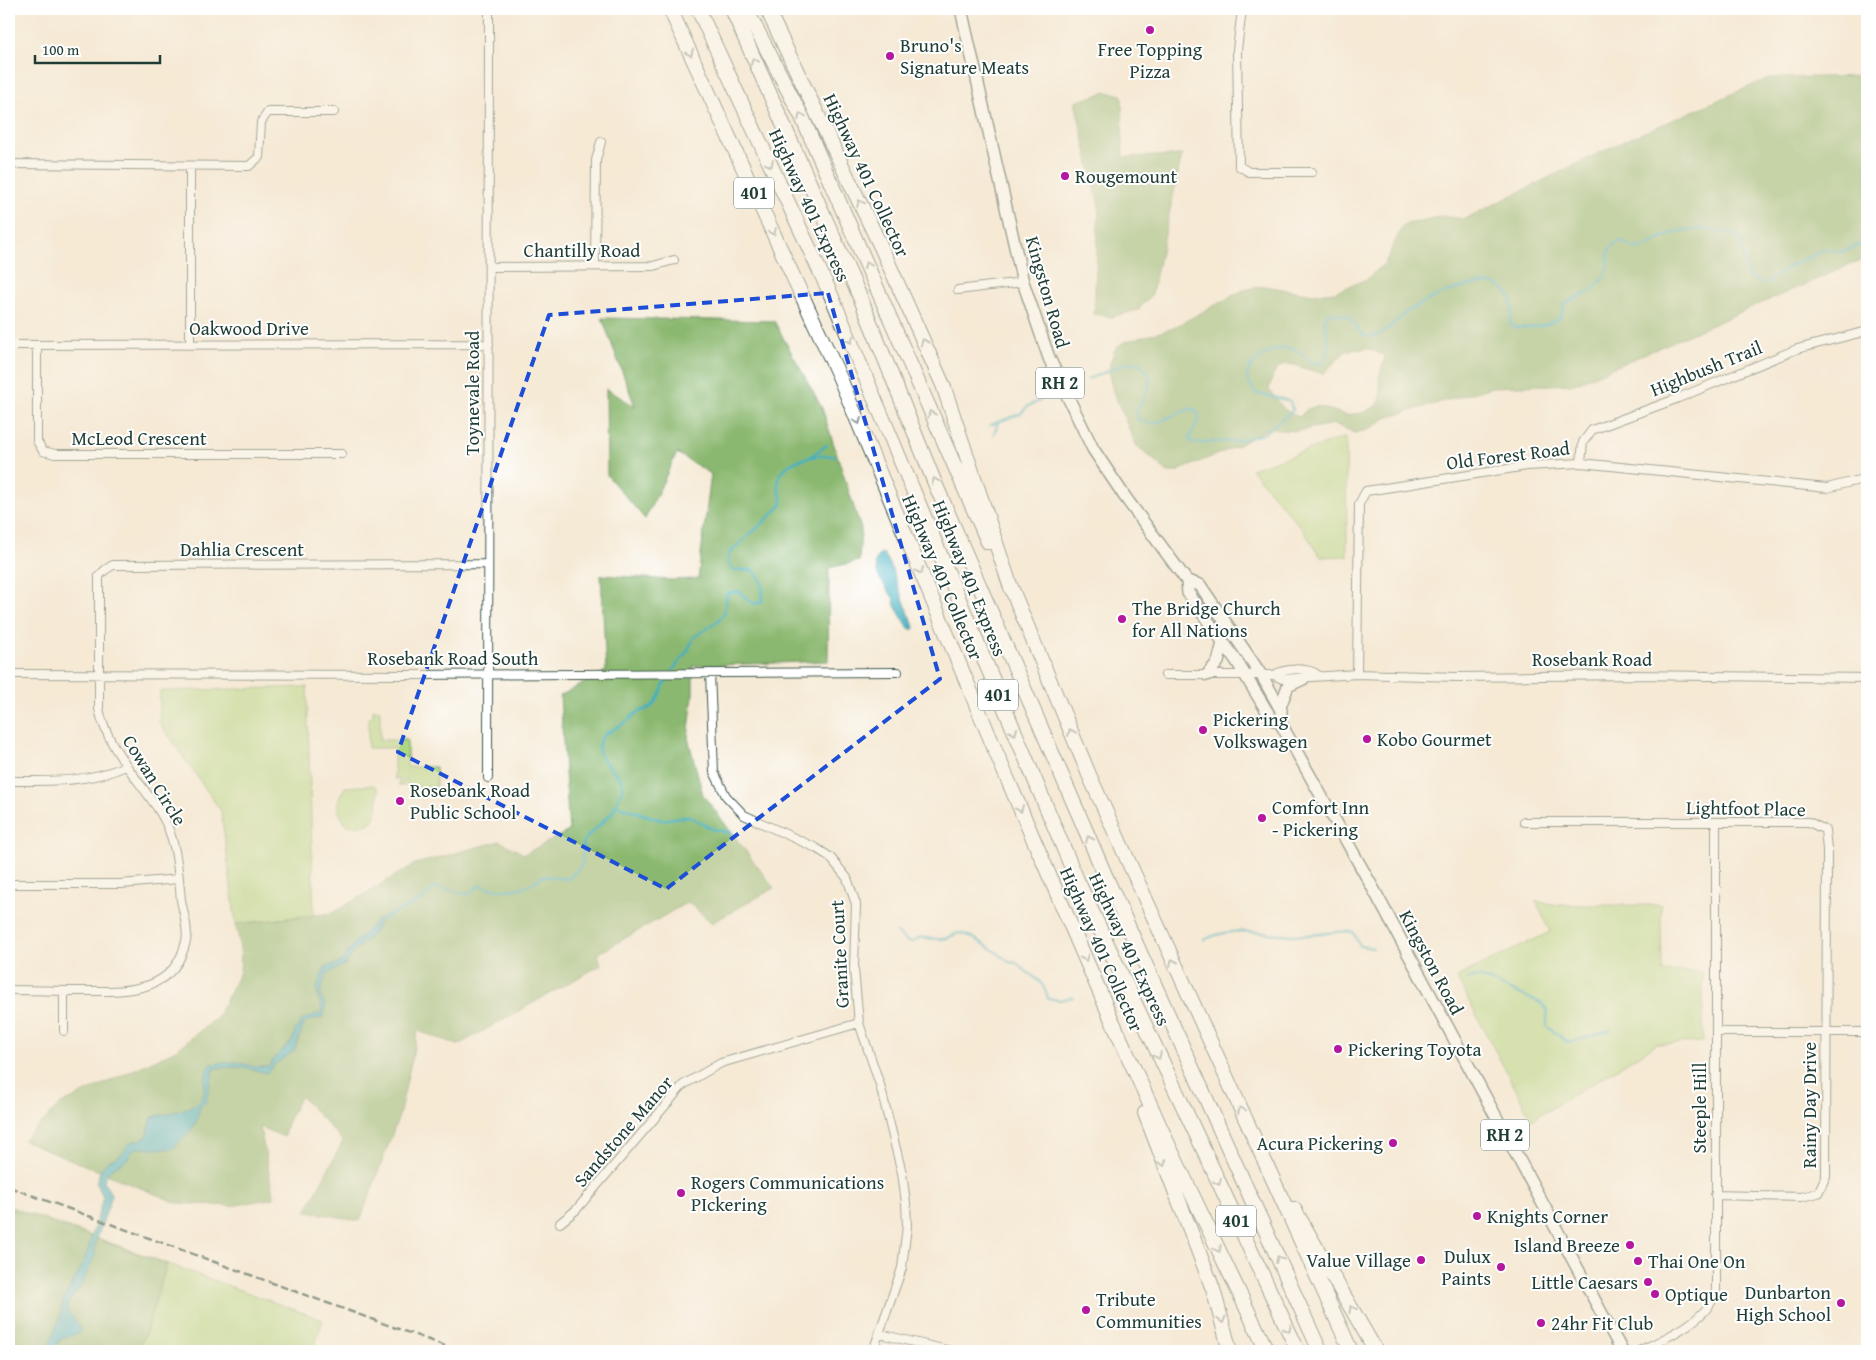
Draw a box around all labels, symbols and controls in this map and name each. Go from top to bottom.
marker: Free Topping Pizza [1144,24,1156,36]
place label: Bruno's Signature Meats [900,31,1029,81]
scale bar [35,32,160,64]
place label: Free Topping Pizza [1098,35,1203,85]
text: 100 m [42,39,80,60]
one-way arrow [684,48,695,57]
marker: Bruno's Signature Meats [884,50,896,62]
one-way arrow [750,57,761,66]
street label: Highway 401 Collector [817,89,917,262]
one-way arrow [797,112,807,121]
street label: Highway 401 Express [762,124,858,286]
one-way arrow [764,159,775,168]
place label: Rougemount [1075,162,1177,190]
marker: Rougemount [1059,170,1071,182]
road number: 401 [734,178,774,208]
one-way arrow [856,199,866,208]
one-way arrow [766,227,776,236]
street label: Kingston Road [1019,233,1078,352]
street label: Chantilly Road [524,236,641,264]
one-way arrow [862,261,873,270]
street label: Oakwood Drive [189,314,309,342]
street label: Toynevale Road [458,330,486,455]
street label: Highbush Trail [1646,333,1766,403]
one-way arrow [844,335,855,344]
one-way arrow [919,338,930,347]
road number: RH 2 [1036,368,1084,398]
one-way arrow [927,410,937,419]
one-way arrow [851,416,862,425]
street label: McLeod Crescent [71,424,207,452]
street label: Old Forest Road [1445,433,1572,476]
one-way arrow [930,477,941,486]
street label: Highway 401 Collector [895,490,991,664]
street label: Highway 401 Express [926,496,1014,660]
street label: Dahlia Crescent [180,535,304,563]
one-way arrow [914,566,925,575]
place label: The Bridge Church for All Nations [1132,594,1281,644]
marker: The Bridge Church for All Nations [1116,613,1128,625]
street label: Rosebank Road South [368,644,539,672]
street label: Rosebank Road [1532,645,1653,673]
road number: 401 [978,680,1018,710]
place label: Pickering Volkswagen [1213,705,1308,755]
marker: Pickering Volkswagen [1197,724,1209,736]
place label: Kobo Gourmet [1377,725,1492,753]
one-way arrow [1007,727,1018,736]
one-way arrow [1067,728,1077,737]
street label: Cowan Circle [116,729,194,831]
marker: Kobo Gourmet [1361,733,1373,745]
place label: Rosebank Road Public School [410,776,531,826]
place label: Comfort Inn - Pickering [1272,793,1370,843]
street label: Lightfoot Place [1686,793,1806,823]
marker: Rosebank Road Public School [394,795,406,807]
one-way arrow [1014,804,1025,813]
marker: Comfort Inn - Pickering [1256,812,1268,824]
one-way arrow [1085,835,1096,844]
street label: Highway 401 Collector [1053,862,1151,1036]
street label: Highway 401 Express [1082,868,1178,1030]
street label: Granite Court [822,899,856,1009]
street label: Kingston Road [1393,905,1472,1020]
one-way arrow [1078,953,1089,962]
one-way arrow [1169,958,1179,967]
place label: Pickering Toyota [1348,1035,1481,1063]
street label: Rainy Day Drive [1795,1042,1823,1168]
marker: Pickering Toyota [1332,1043,1344,1055]
one-way arrow [1152,1051,1163,1060]
street label: Steeple Hill [1685,1062,1713,1154]
street label: Sandstone Manor [567,1069,679,1193]
one-way arrow [1236,1106,1247,1115]
road number: RH 2 [1481,1120,1529,1150]
place label: Acura Pickering [1257,1129,1384,1157]
marker: Acura Pickering [1387,1137,1399,1149]
one-way arrow [1157,1158,1168,1167]
place label: Rogers Communications PIckering [691,1168,884,1218]
one-way arrow [1211,1177,1222,1186]
marker: Rogers Communications PIckering [675,1187,687,1199]
place label: Knights Corner [1487,1202,1608,1230]
road number: 401 [1216,1206,1256,1236]
marker: Knights Corner [1471,1210,1483,1222]
place label: Island Breeze [1514,1231,1620,1259]
marker: Island Breeze [1624,1239,1636,1251]
place label: Dulux Paints [1442,1242,1491,1292]
one-way arrow [1212,1244,1223,1253]
place label: Value Village [1306,1246,1411,1274]
place label: Thai One On [1648,1247,1746,1275]
marker: Value Village [1415,1254,1427,1266]
one-way arrow [1274,1255,1285,1264]
marker: Thai One On [1632,1255,1644,1267]
marker: Dulux Paints [1495,1261,1507,1273]
place label: Little Caesars [1531,1268,1638,1296]
marker: Little Caesars [1642,1276,1654,1288]
place label: Dunbarton High School [1736,1278,1831,1328]
place label: Optique [1665,1280,1728,1308]
place label: Tribute Communities [1096,1285,1202,1335]
marker: Optique [1649,1288,1661,1300]
marker: Dunbarton High School [1835,1297,1847,1309]
marker: Tribute Communities [1080,1304,1092,1316]
one-way arrow [1348,1305,1358,1314]
place label: 24hr Fit Club [1551,1309,1653,1337]
one-way arrow [1216,1316,1227,1325]
marker: 24hr Fit Club [1535,1317,1547,1329]
one-way arrow [1281,1324,1292,1333]

